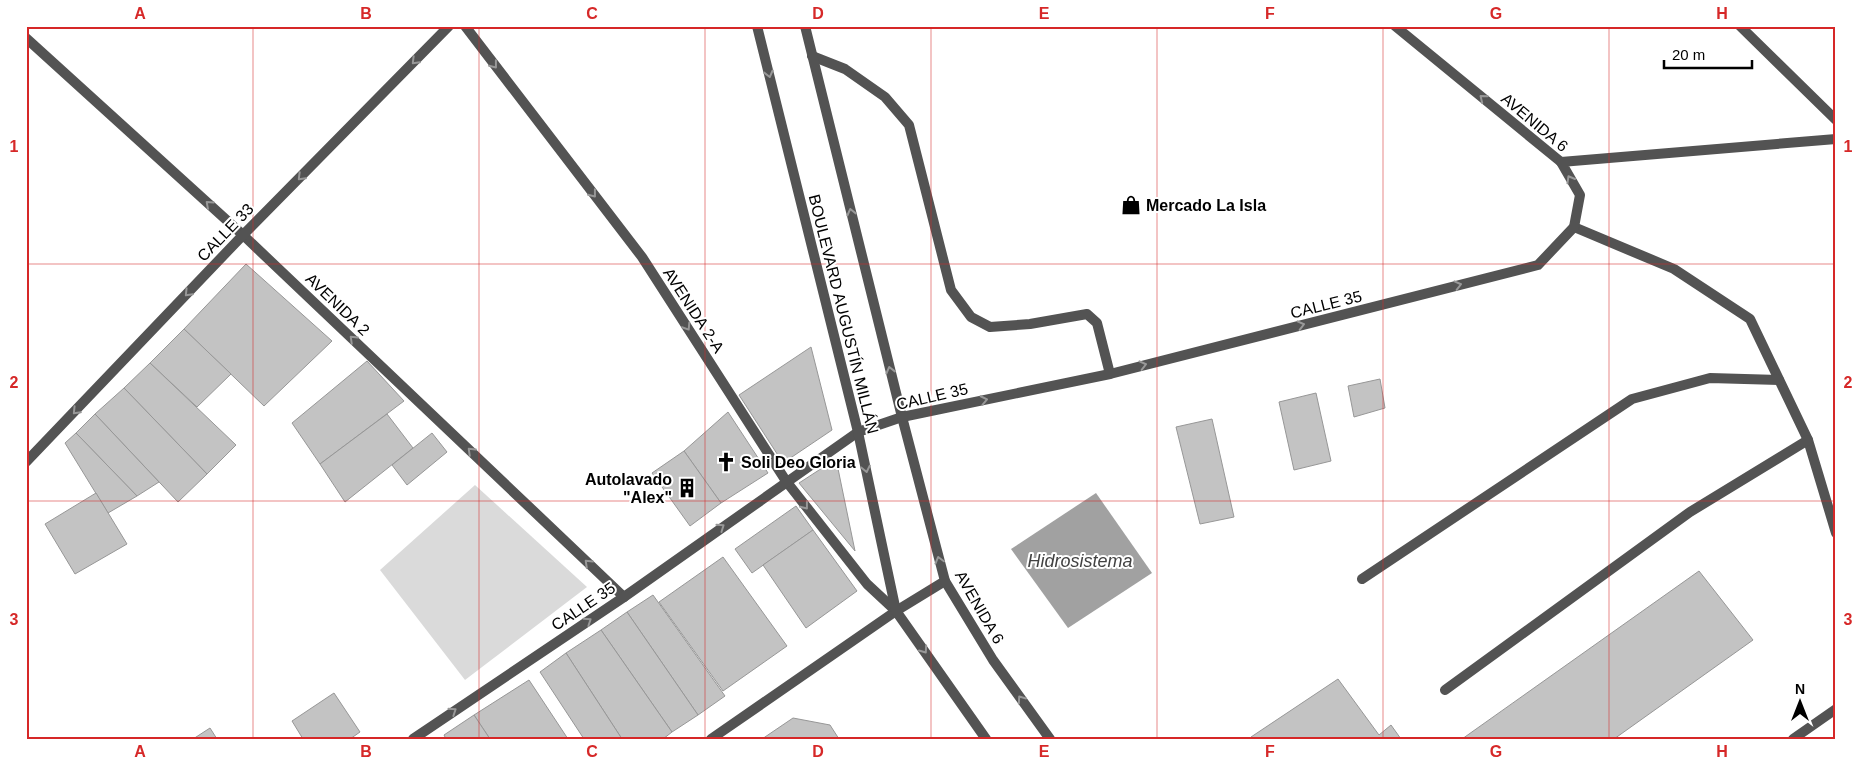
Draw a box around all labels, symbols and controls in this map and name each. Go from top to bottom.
text: A [134,5,146,22]
text: B [360,5,372,22]
text: C [586,5,598,22]
text: D [812,5,824,22]
text: E [1039,5,1050,22]
text: F [1265,5,1275,22]
text: G [1490,5,1502,22]
text: H [1716,5,1728,22]
scale bar [1664,38,1752,70]
text: 20 m [1672,46,1705,63]
one-way arrow [412,55,421,64]
one-way arrow [489,59,497,68]
one-way arrow [763,69,774,78]
street label: AVENIDA 6 [1498,90,1571,155]
one-way arrow [1479,95,1488,104]
text: 1 [10,138,19,155]
text: 1 [1844,138,1853,155]
one-way arrow [298,171,307,180]
one-way arrow [1567,175,1577,184]
one-way arrow [588,188,596,197]
street label: BOULEVARD AUGUSTÍN MILLÁN [806,192,882,436]
shop icon: Mercado La Isla [1120,194,1142,216]
place label: Mercado La Isla [1146,197,1266,214]
street label: CALLE 33 [194,200,257,264]
one-way arrow [206,200,215,209]
one-way arrow [846,208,857,217]
street label: AVENIDA 2-A [660,265,727,356]
street label: AVENIDA 2 [302,270,373,339]
one-way arrow [1454,280,1462,291]
street label: CALLE 35 [1289,287,1364,322]
one-way arrow [185,288,194,297]
one-way arrow [680,321,690,330]
one-way arrow [1296,321,1304,331]
one-way arrow [350,336,359,345]
one-way arrow [1139,361,1147,371]
one-way arrow [886,366,896,374]
text: 2 [10,374,19,391]
text: 2 [1844,374,1853,391]
street label: CALLE 35 [895,380,970,413]
one-way arrow [980,395,989,406]
one-way arrow [73,405,82,414]
one-way arrow [467,448,476,457]
church icon: Soli Deo Gloria [715,451,737,473]
place label: Soli Deo Gloria [741,454,856,471]
one-way arrow [860,465,871,474]
place label: Autolavado "Alex" [585,471,672,506]
building icon: Autolavado "Alex" [676,477,698,499]
one-way arrow [800,500,808,509]
one-way arrow [715,524,725,533]
water label: Hidrosistema [1027,551,1133,571]
one-way arrow [935,556,945,564]
one-way arrow [585,560,594,569]
street label: AVENIDA 6 [952,568,1007,647]
street label: CALLE 35 [548,579,618,634]
text: 3 [10,611,19,628]
text: 3 [1844,611,1853,628]
one-way arrow [583,617,592,627]
one-way arrow [918,645,927,654]
north arrow [1774,678,1824,728]
text: N [1795,681,1805,697]
one-way arrow [1018,695,1027,705]
one-way arrow [448,708,457,718]
text: A [134,743,146,760]
text: B [360,743,372,760]
text: C [586,743,598,760]
text: D [812,743,824,760]
text: E [1039,743,1050,760]
text: F [1265,743,1275,760]
text: G [1490,743,1502,760]
text: H [1716,743,1728,760]

